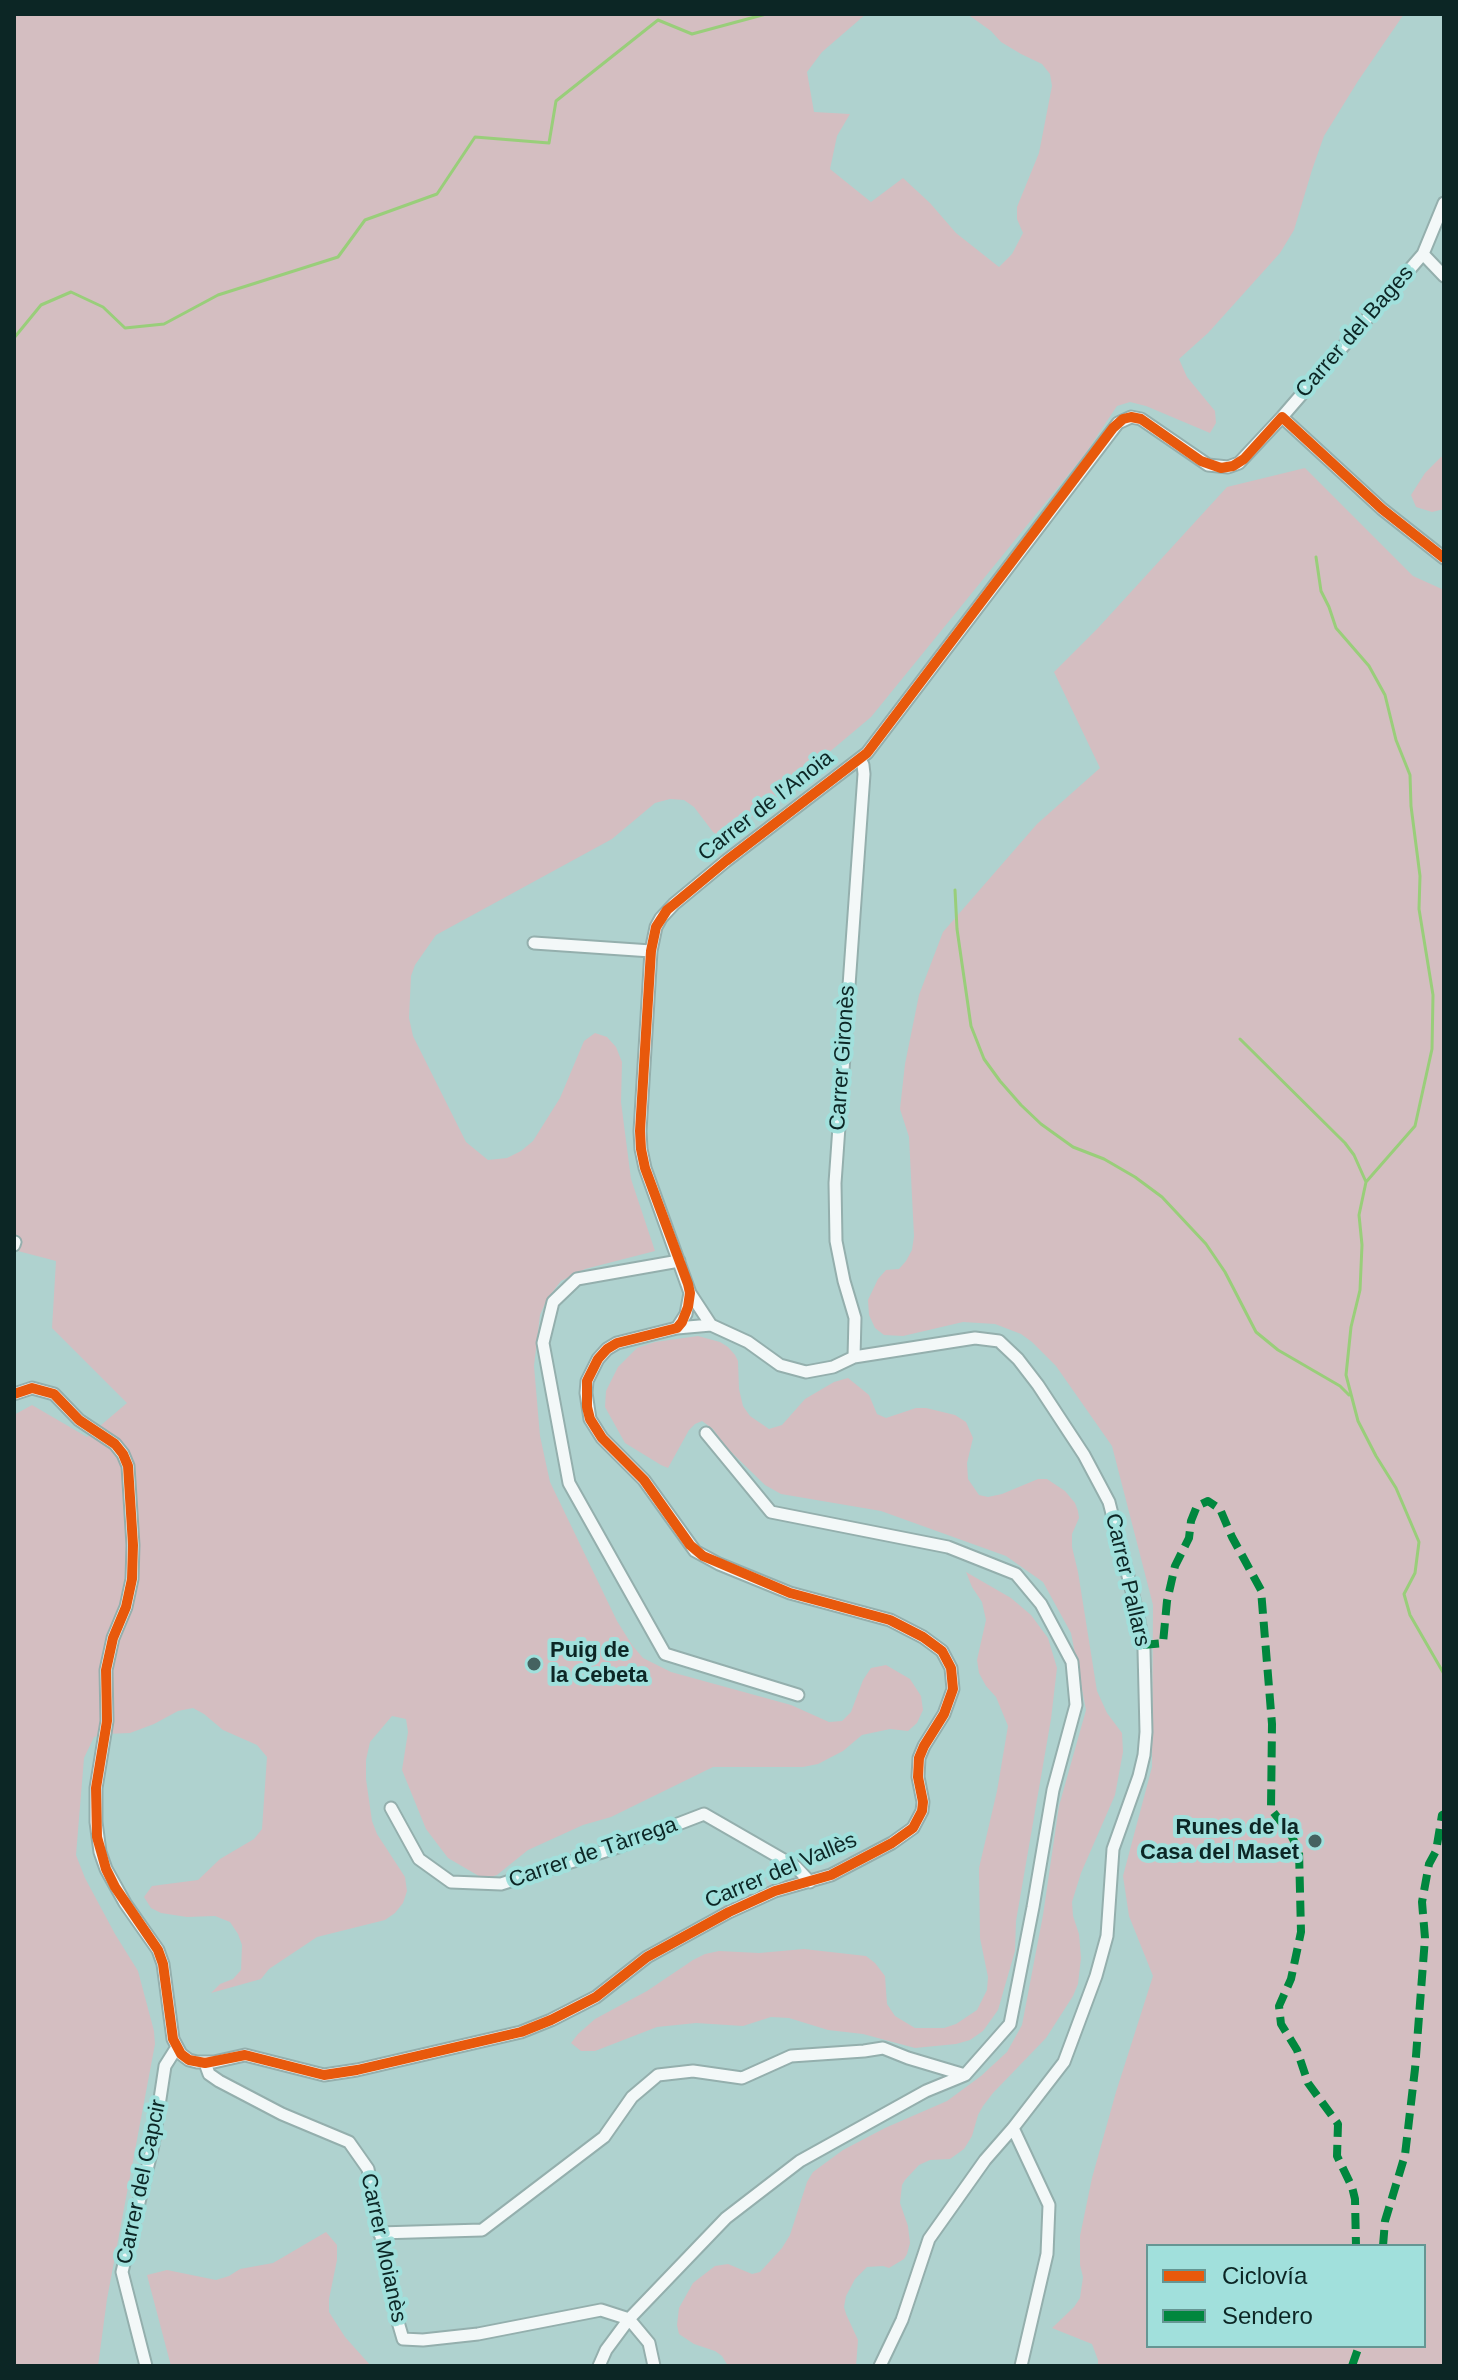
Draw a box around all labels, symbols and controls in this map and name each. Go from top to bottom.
street label: Carrer del Bages [1290,261,1420,403]
street label: Carrer de l'Anoia [693,745,839,867]
street label: Carrer Gironès [825,985,861,1131]
street label: Carrer Pallars [1099,1511,1155,1649]
place label: Puig de la Cebeta [550,1638,648,1690]
marker: Puig de la Cebeta [525,1655,543,1673]
street label: Carrer de Tàrrega [505,1812,681,1894]
place label: Runes de la Casa del Maset [1140,1815,1299,1866]
street label: Carrer del Vallès [701,1827,861,1915]
marker: Runes de la Casa del Maset [1306,1832,1324,1850]
street label: Carrer del Capcir [112,2097,172,2267]
street label: Carrer Moianès [354,2171,412,2325]
legend [1146,2244,1426,2348]
text: Ciclovía [1222,2262,1307,2289]
text: Sendero [1222,2302,1313,2329]

